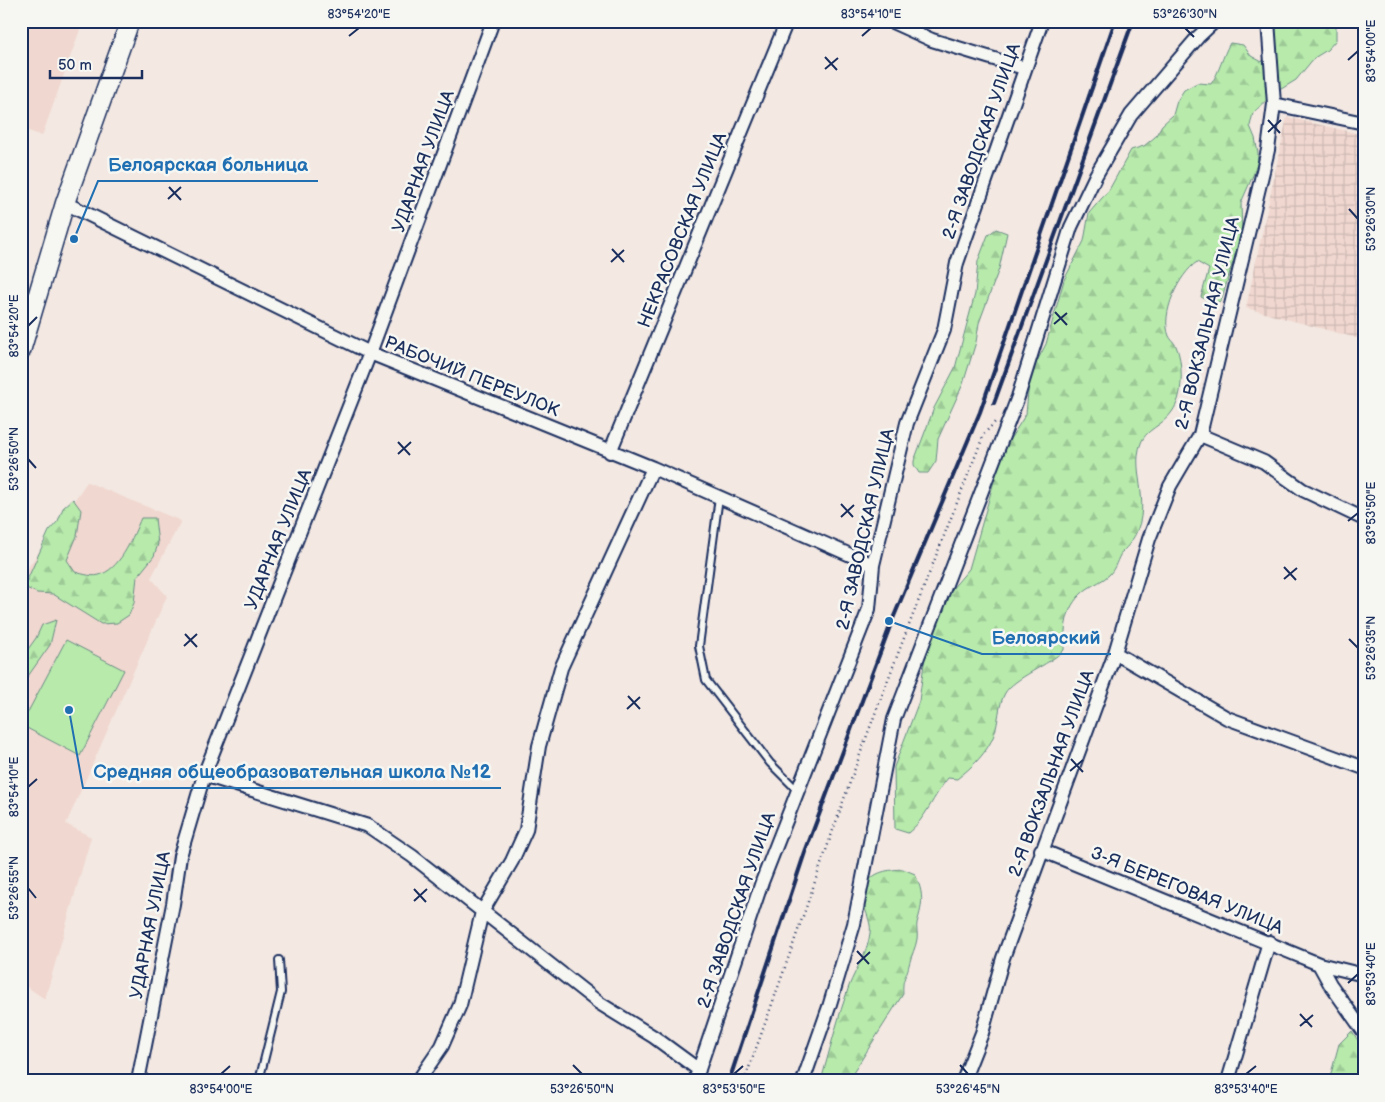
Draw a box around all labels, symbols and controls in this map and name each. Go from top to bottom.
text: 83°54'20"E [327,7,391,22]
text: 83°54'10"E [841,7,901,22]
text: 53°26'30"N [1153,7,1217,22]
text: 83°54'00"E [1364,19,1379,83]
street label: 2-Я ЗАВОДСКАЯ УЛИЦА [938,40,1025,242]
scale bar [50,48,142,80]
text: 50 m [58,56,92,75]
street label: УДАРНАЯ УЛИЦА [388,87,459,235]
street label: НЕКРАСОВСКАЯ УЛИЦА [634,129,731,331]
callout: Белоярская больница [98,147,318,181]
text: Белоярская больница [108,154,309,177]
text: 53°26'30"N [1364,187,1379,251]
street label: 2-Я ВОКЗАЛЬНАЯ УЛИЦА [1171,215,1244,432]
text: 83°54'20"E [7,294,22,358]
street label: РАБОЧИЙ ПЕРЕУЛОК [381,332,563,421]
street label: 2-Я ЗАВОДСКАЯ УЛИЦА [832,426,899,632]
text: 53°26'50"N [7,427,22,491]
street label: УДАРНАЯ УЛИЦА [241,466,316,613]
text: 83°53'50"E [1364,481,1379,544]
text: 53°26'35"N [1364,616,1379,680]
callout: Белоярский [982,620,1111,654]
text: Белоярский [992,627,1100,650]
street label: 2-Я ВОКЗАЛЬНАЯ УЛИЦА [1004,667,1099,879]
callout: Средняя общеобразовательная школа №12 [83,754,501,788]
text: 83°54'10"E [7,757,22,817]
text: Средняя общеобразовательная школа №12 [93,761,491,784]
street label: 2-Я ЗАВОДСКАЯ УЛИЦА [693,809,780,1011]
street label: 3-Я БЕРЕГОВАЯ УЛИЦА [1088,842,1286,939]
street label: УДАРНАЯ УЛИЦА [126,850,175,1001]
text: 53°26'55"N [7,856,22,920]
text: 83°53'40"E [1364,942,1379,1006]
text: 83°54'00"E [189,1082,253,1097]
text: 53°26'50"N [550,1082,614,1097]
text: 83°53'50"E [703,1082,766,1097]
text: 53°26'45"N [936,1082,1000,1097]
text: 83°53'40"E [1214,1082,1278,1097]

